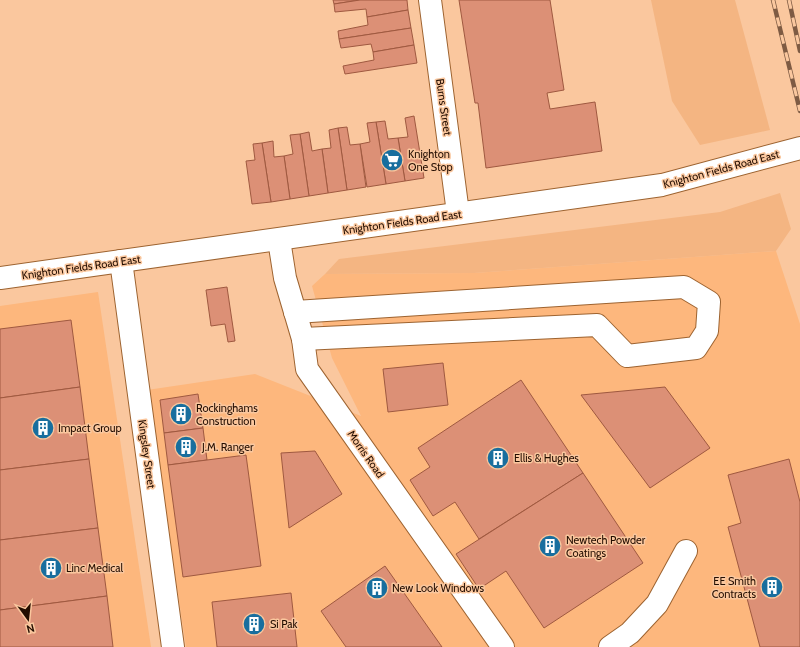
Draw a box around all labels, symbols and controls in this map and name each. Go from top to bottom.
street label: Burns Street [433,78,455,137]
supermarket icon: Knighton One Stop [379,147,405,173]
place label: Knighton One Stop [408,147,453,174]
street label: Knighton Fields Road East [661,147,781,191]
street label: Knighton Fields Road East [342,207,463,237]
street label: Knighton Fields Road East [21,252,142,282]
building icon: Rockinghams Construction [168,401,194,427]
place label: Rockinghams Construction [196,401,258,428]
building icon: Impact Group [30,415,56,441]
street label: Kingsley Street [135,419,159,490]
place label: Impact Group [58,421,122,435]
street label: Morris Road [344,427,388,481]
building icon: J.M. Ranger [173,434,199,460]
place label: J.M. Ranger [201,440,254,454]
building icon: Ellis & Hughes [485,445,511,471]
place label: Ellis & Hughes [514,451,579,465]
building icon: Newtech Powder Coatings [537,533,563,559]
place label: Newtech Powder Coatings [566,533,646,560]
building icon: Linc Medical [38,555,64,581]
place label: Linc Medical [66,561,124,575]
place label: EE Smith Contracts [712,574,756,601]
building icon: EE Smith Contracts [759,574,785,600]
building icon: New Look Windows [364,575,390,601]
place label: New Look Windows [392,581,484,595]
north arrow [8,599,48,639]
building icon: Si Pak [241,611,267,637]
place label: Si Pak [270,617,298,631]
text: N [25,621,36,636]

